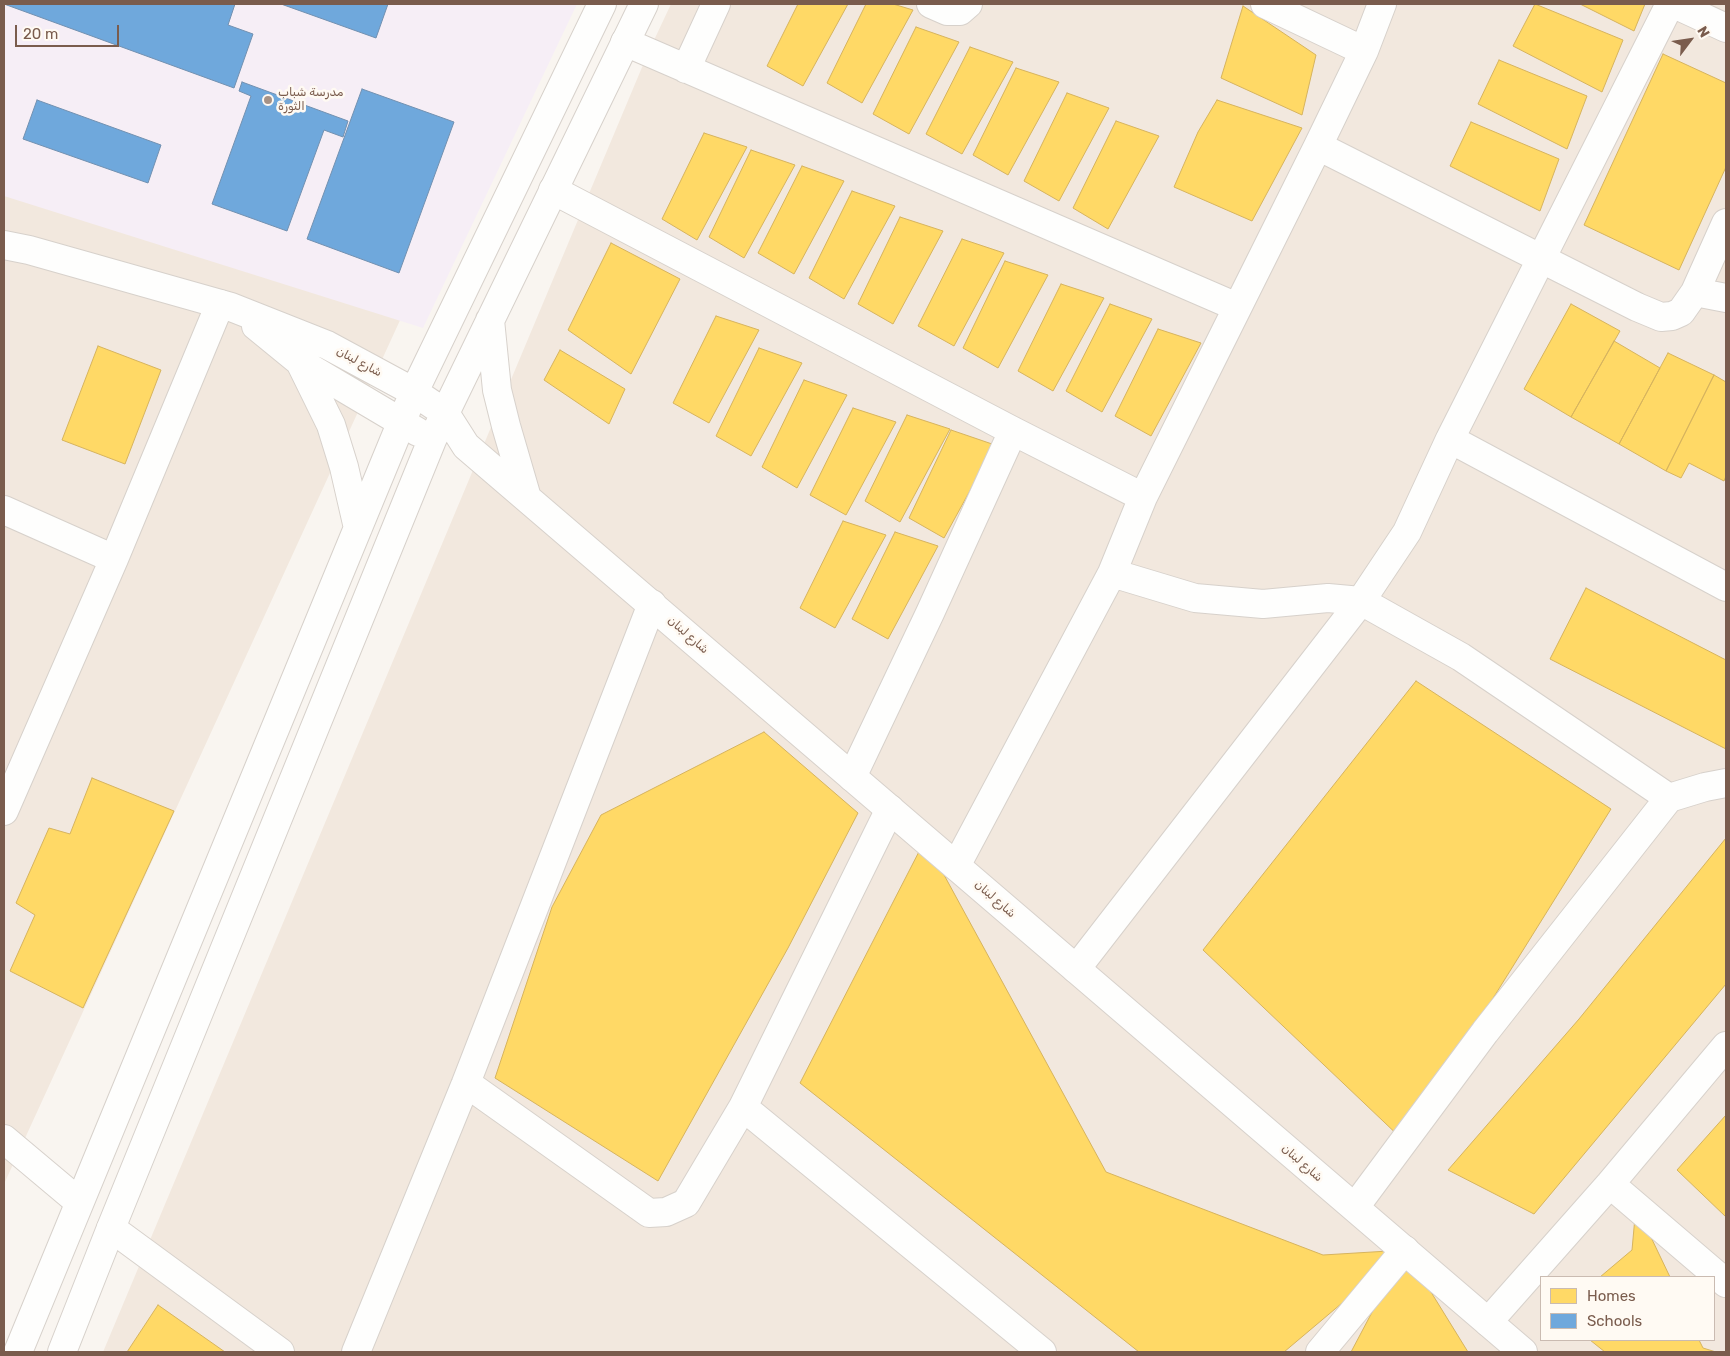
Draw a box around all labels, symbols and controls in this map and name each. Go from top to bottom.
scale bar [18,15,121,47]
north arrow [1665,15,1715,65]
text: N [1693,23,1713,41]
text: 20 m [23,25,58,43]
place label: مدرسة شباب الثورة [278,86,343,114]
marker: مدرسة شباب الثورة [262,94,274,106]
street label: شارع لبنان [334,344,384,380]
street label: شارع لبنان [665,613,711,657]
street label: شارع لبنان [972,877,1018,921]
street label: شارع لبنان [1279,1141,1325,1185]
legend [1540,1276,1715,1341]
text: Homes [1587,1287,1636,1305]
text: Schools [1587,1312,1642,1330]

